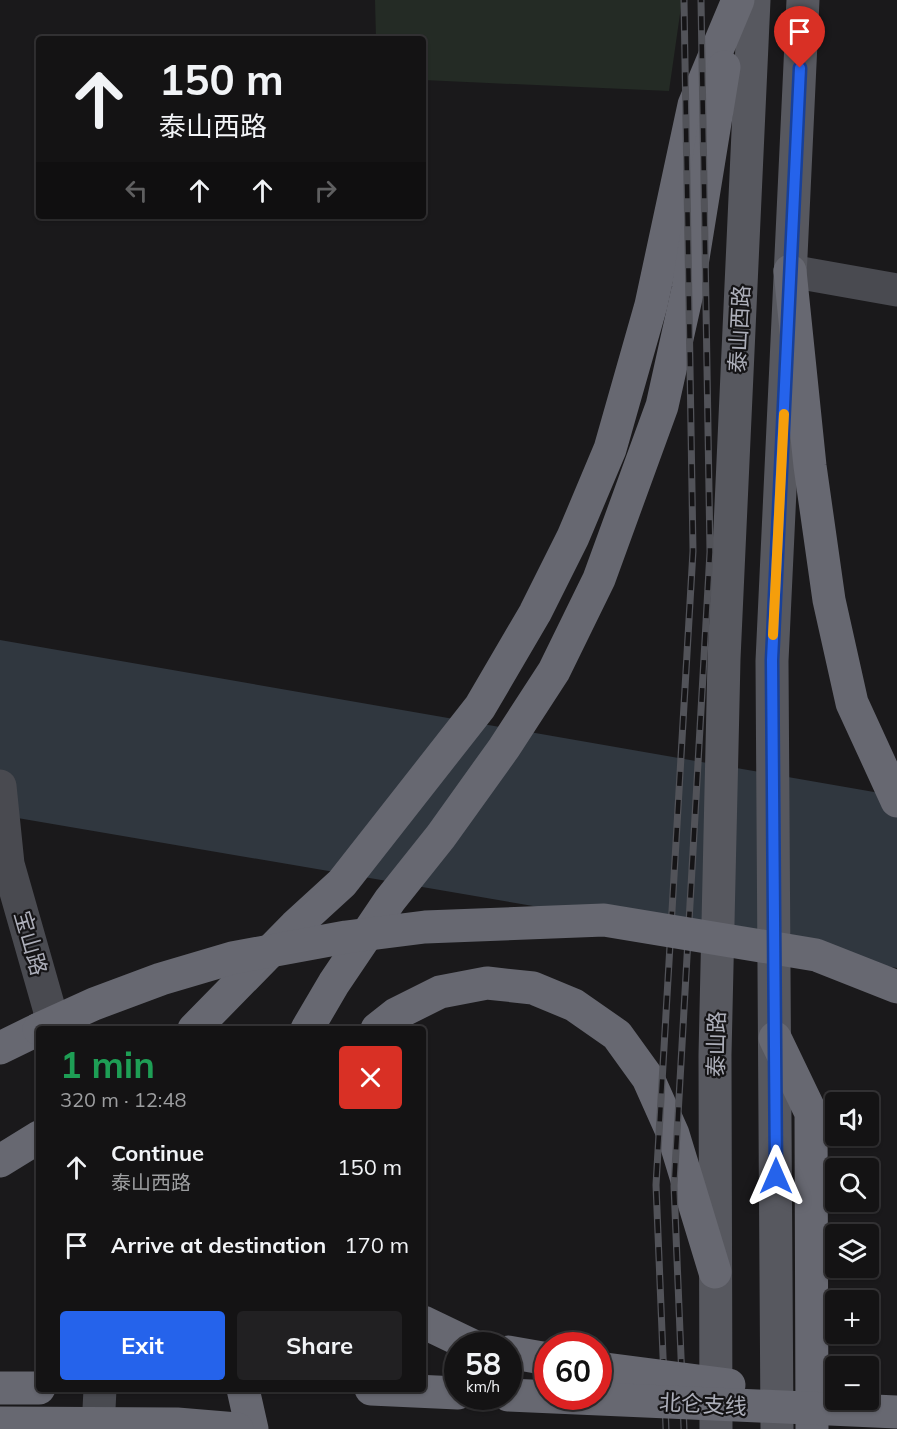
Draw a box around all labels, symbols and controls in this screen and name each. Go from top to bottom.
pin [774,6,825,68]
icon: arrive [783,15,816,48]
text: 150 m [159,53,284,106]
icon: ahead [60,60,138,138]
text: 泰山西路 [159,109,267,143]
icon: left [120,174,153,207]
icon: ahead [183,174,216,207]
icon: ahead [246,174,279,207]
icon: right [309,174,342,207]
street label: 泰山西路 [723,284,755,374]
street label: 宝山路 [8,907,54,979]
street label: 泰山路 [701,1011,731,1077]
text: 1 min [60,1042,155,1087]
button: close [339,1046,402,1109]
text: 320 m · 12:48 [60,1087,186,1112]
map controls [825,1092,879,1410]
button: sound [825,1092,879,1146]
text: Continue [111,1139,204,1167]
position arrow [744,1144,808,1208]
icon: ahead [60,1151,93,1184]
text: 150 m [337,1153,402,1181]
button: search [825,1158,879,1212]
text: 泰山西路 [111,1170,191,1195]
button: layers [825,1224,879,1278]
icon: arrive [60,1229,93,1262]
text: Arrive at destination [111,1231,326,1259]
text: 170 m [344,1231,409,1259]
button: + [825,1290,879,1344]
button: Exit [60,1311,225,1380]
button: Share [237,1311,402,1380]
speed limit sign: 60 [534,1332,612,1410]
text: 58 [465,1345,501,1383]
button: − [825,1356,879,1410]
text: km/h [466,1377,500,1396]
street label: 北仑支线 [658,1388,748,1420]

